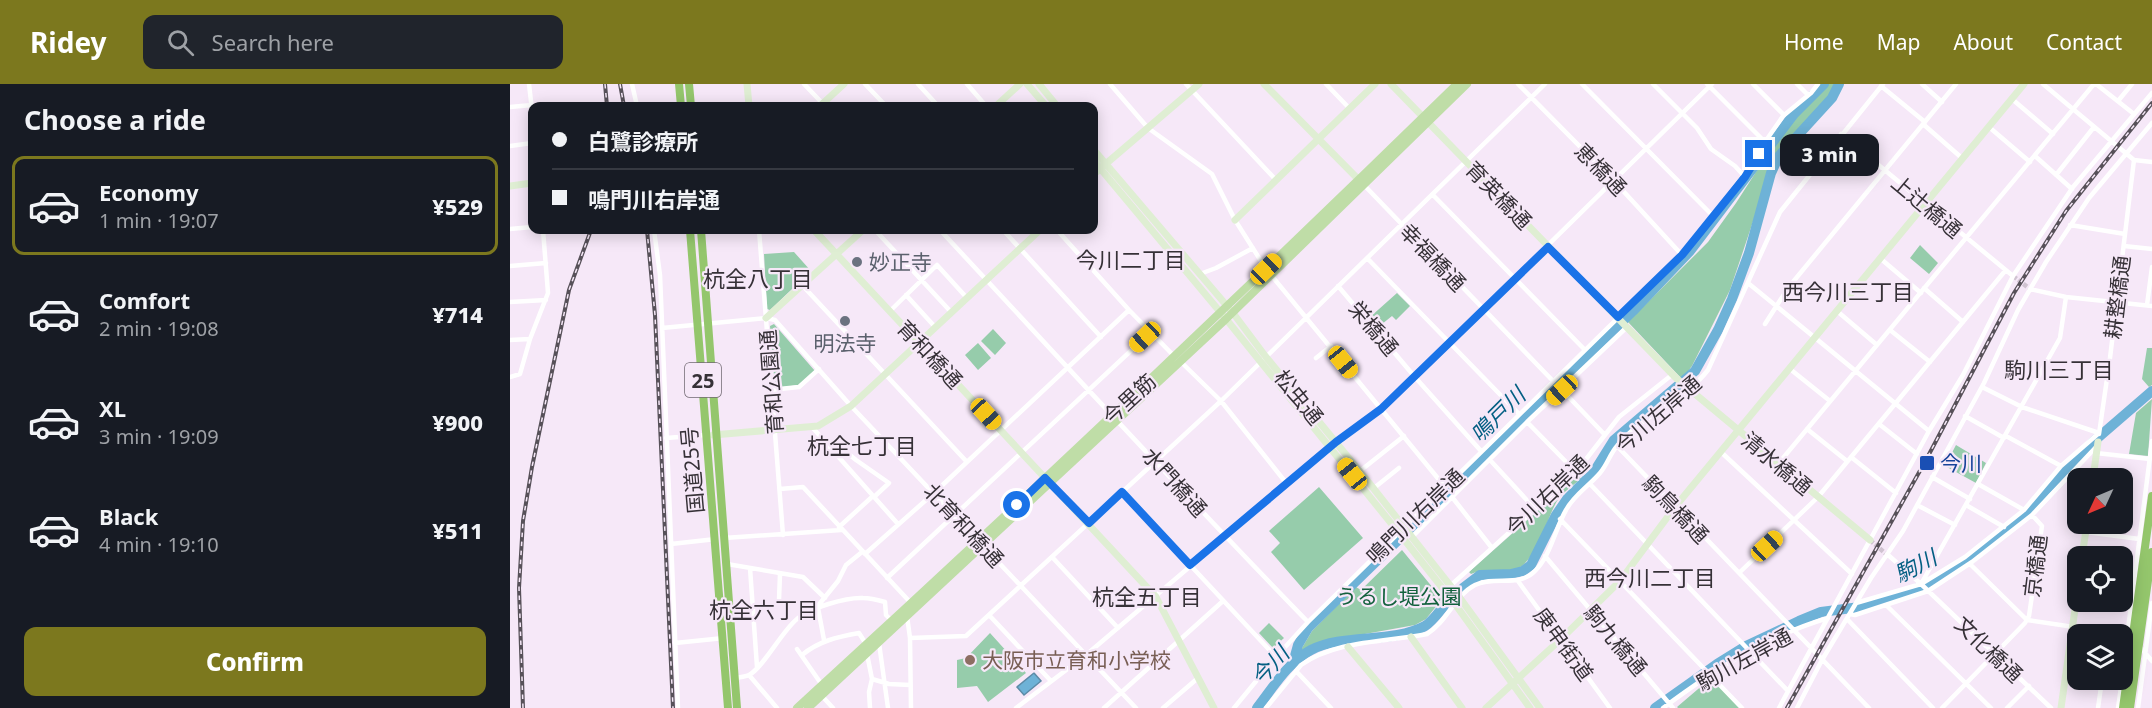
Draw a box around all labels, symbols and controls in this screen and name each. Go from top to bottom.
search box [143,15,563,69]
text: Ridey [30,23,107,61]
icon: search [164,26,197,59]
text: Search here [212,27,334,57]
text: Home [1784,28,1844,56]
text: Map [1877,28,1920,56]
text: About [1953,28,2013,56]
text: Contact [2046,28,2122,56]
text: Choose a ride [24,101,206,138]
text: 白鷺診療所 [588,126,698,156]
callout: 3 min [1780,133,1879,175]
street label: 恵橋通 [1569,137,1633,201]
route end [1745,140,1772,167]
text: 3 min [1802,141,1857,168]
street label: 育英橋通 [1460,155,1538,235]
street label: 上辻橋通 [1886,168,1968,244]
text: Economy [99,177,198,207]
icon: car [27,179,81,233]
text: 鳴門川右岸通 [588,184,720,214]
text: ¥529 [432,191,483,221]
text: 1 min · 19:07 [99,207,219,234]
street label: 幸福橋通 [1394,217,1472,297]
district label: 今川二丁目 [1076,244,1186,274]
place label: 妙正寺 [869,248,932,276]
car [1247,250,1285,288]
street label: 耕整橋通 [2098,254,2136,340]
marker: 妙正寺 [850,255,864,269]
district label: 杭全八丁目 [703,263,813,293]
district label: 西今川三丁目 [1782,276,1914,306]
text: Comfort [99,285,190,315]
icon: car [27,287,81,341]
street label: 栄橋通 [1343,295,1405,361]
text: ¥714 [432,299,483,329]
marker: 明法寺 [838,314,852,328]
street label: 育和橋通 [891,314,969,394]
text: 2 min · 19:08 [99,315,219,342]
car [1126,318,1164,356]
street label: 育和公園通 [753,329,789,435]
place label: 明法寺 [814,329,877,357]
car [1325,342,1361,382]
district label: 駒川三丁目 [2004,354,2114,384]
road number: 25 [685,363,721,397]
street label: 松虫通 [1268,364,1330,430]
street label: 今里筋 [1096,367,1162,431]
street label: 今川左岸通 [1609,369,1707,459]
car [1543,371,1581,409]
water label: 鳴戸川 [1463,379,1532,448]
text: XL [99,393,126,423]
icon: car [27,395,81,449]
car [967,395,1005,433]
text: ¥900 [432,407,483,437]
text: 3 min · 19:09 [99,423,219,450]
street label: 国道25号 [674,425,710,515]
street label: 清水橋通 [1736,425,1818,501]
district label: 杭全七丁目 [807,430,917,460]
street label: 水門橋通 [1136,441,1214,523]
street label: 今川右岸通 [1500,448,1594,542]
place label: 今川 [1940,449,1982,477]
car [1334,454,1370,494]
marker: 今川 [1918,454,1936,472]
street label: 鳴門川右岸通 [1360,462,1470,570]
north arrow [2067,468,2133,534]
map controls [2067,468,2133,690]
street label: 駒鳥橋通 [1637,469,1715,549]
street label: 北育和橋通 [918,477,1010,573]
route start [1003,491,1030,518]
text: Black [99,501,158,531]
icon: car [27,503,81,557]
text: ¥511 [432,515,483,545]
car [1748,527,1786,565]
text: 4 min · 19:10 [99,531,219,558]
street label: 京橋通 [2017,533,2053,599]
water label: 駒川 [1889,541,1943,588]
button: locate [2067,546,2133,612]
district label: 西今川二丁目 [1584,562,1716,592]
district label: 杭全五丁目 [1092,581,1202,611]
park label: うるし堤公園 [1336,582,1462,610]
district label: 杭全六丁目 [709,594,819,624]
street label: 駒九橋通 [1578,599,1654,681]
street label: 庚申街道 [1528,602,1600,686]
street label: 文化橋通 [1949,610,2029,688]
street label: 駒川左岸通 [1691,621,1797,697]
button: layers [2067,624,2133,690]
button: Confirm [24,627,486,696]
water label: 今川 [1243,637,1296,691]
place label: 大阪市立育和小学校 [982,646,1171,674]
marker: 大阪市立育和小学校 [963,653,977,667]

